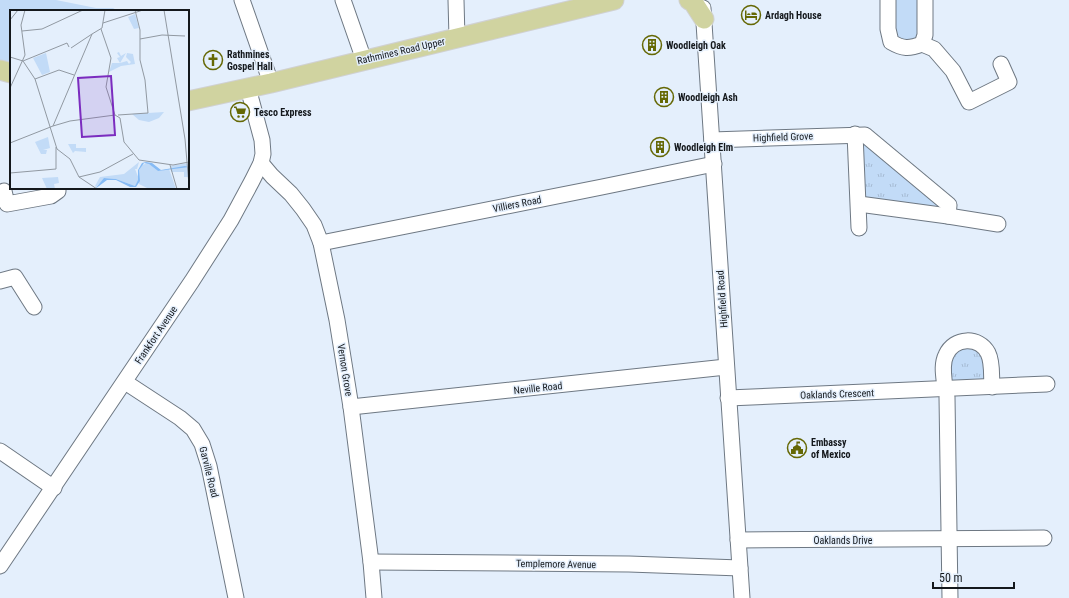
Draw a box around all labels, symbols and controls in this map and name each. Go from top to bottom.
hotel icon: Ardagh House [740,4,762,26]
inset map [10,10,189,189]
place label: Ardagh House [765,10,822,21]
building icon: Woodleigh Oak [641,34,663,56]
street label: Rathmines Road Upper [356,36,446,66]
place label: Woodleigh Oak [666,40,726,51]
church icon: Rathmines Gospel Hall [202,49,224,71]
place label: Rathmines Gospel Hall [227,49,273,72]
building icon: Woodleigh Ash [653,86,675,108]
place label: Woodleigh Ash [678,92,738,103]
supermarket icon: Tesco Express [229,101,251,123]
place label: Tesco Express [254,107,312,118]
street label: Highfield Grove [753,130,814,144]
building icon: Woodleigh Elm [649,136,671,158]
place label: Woodleigh Elm [674,142,733,153]
street label: Villiers Road [492,194,542,214]
street label: Highfield Road [715,270,729,328]
street label: Frankfort Avenue [133,304,180,366]
street label: Vernon Grove [335,343,355,397]
street label: Neville Road [513,380,563,396]
street label: Oaklands Crescent [800,387,874,401]
public building icon: Embassy of Mexico [786,437,808,459]
place label: Embassy of Mexico [811,437,851,460]
street label: Garville Road [197,445,221,499]
street label: Oaklands Drive [813,535,873,546]
street label: Templemore Avenue [516,558,596,570]
scale bar [933,564,1014,590]
text: 50 m [939,571,963,585]

